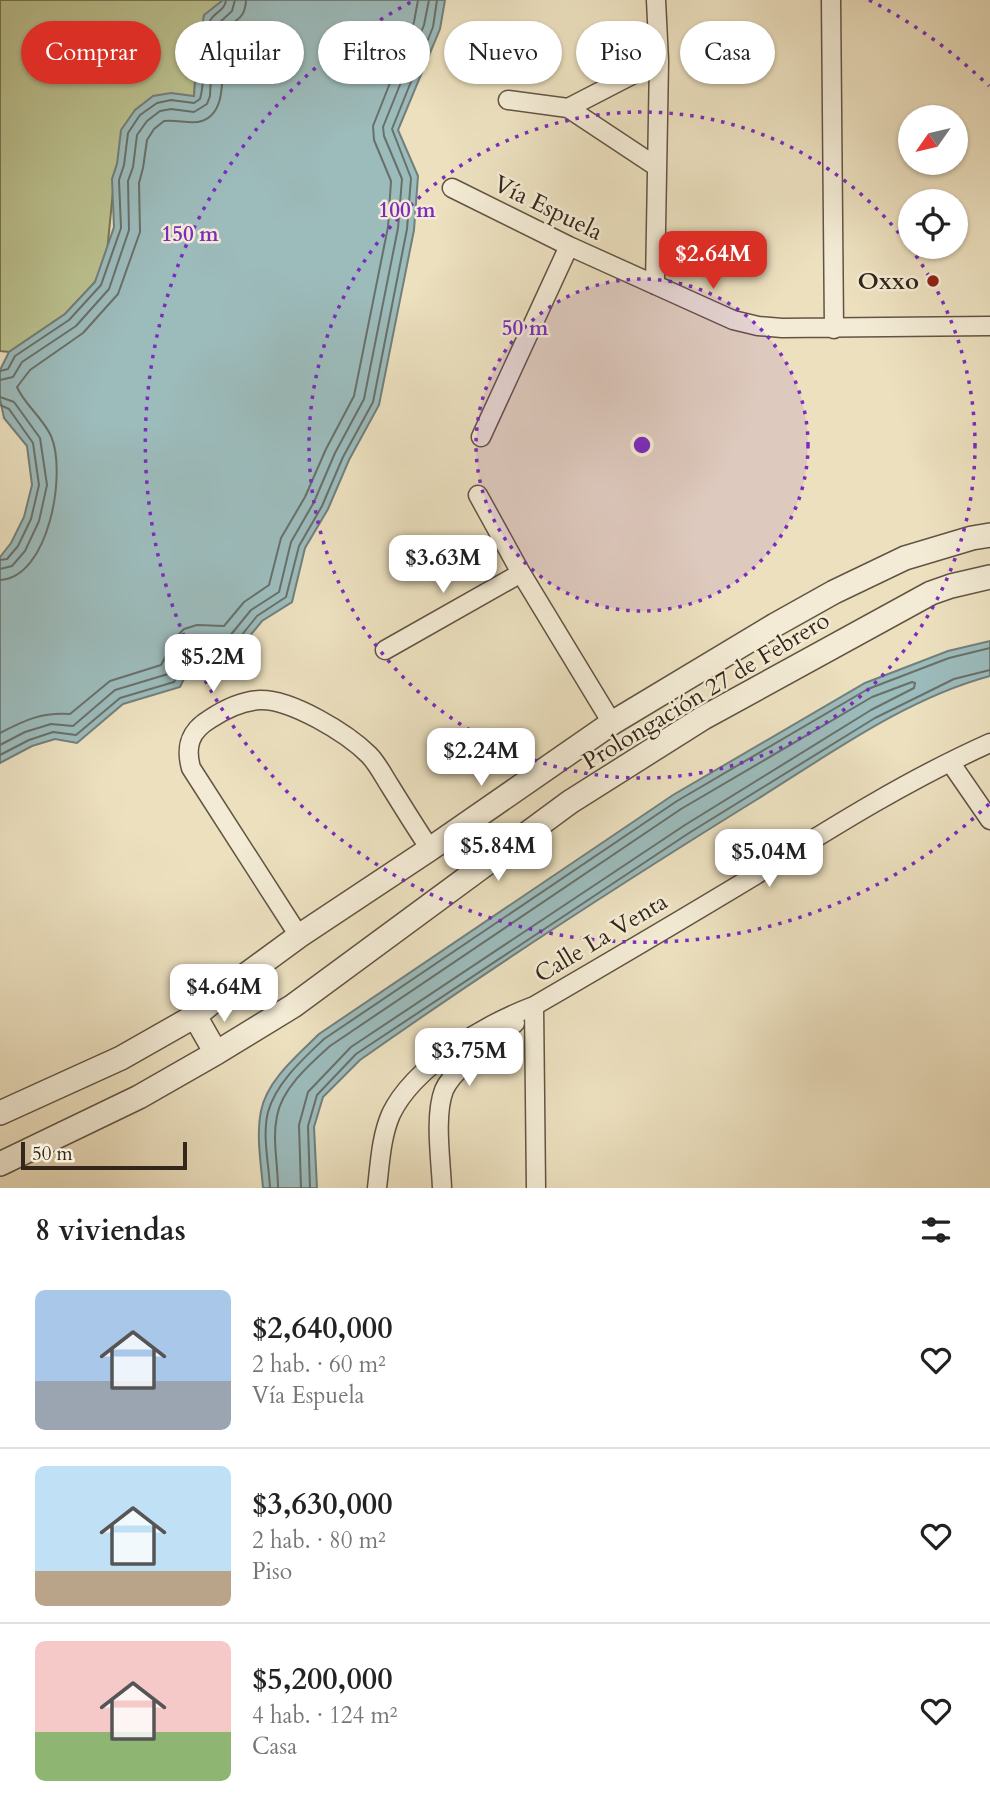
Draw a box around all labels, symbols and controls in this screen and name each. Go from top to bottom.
chip: Comprar [21,21,161,84]
chip: Alquilar [175,21,304,84]
chip: Filtros [318,21,430,84]
chip: Nuevo [444,21,562,84]
chip: Piso [576,21,666,84]
chip: Casa [680,21,775,84]
north arrow [898,105,968,175]
map controls [898,105,968,259]
street label: Vía Espuela [488,167,609,249]
button: locate [898,189,968,259]
text: 100 m [378,196,436,225]
text: 150 m [161,220,219,249]
pin: $2.64M [656,232,770,291]
text: $2.64M [675,238,751,269]
place label: Oxxo [858,265,919,298]
marker: Oxxo [925,273,941,289]
text: 50 m [502,314,549,343]
centre of rings [630,433,654,457]
pin: $3.63M [386,536,500,595]
text: $3.63M [405,542,481,573]
street label: Prolongación 27 de Febrero [576,604,836,778]
pin: $5.2M [164,634,262,694]
text: $5.2M [181,641,245,672]
pin: $2.24M [424,728,538,788]
text: $2.24M [443,735,519,766]
pin: $5.84M [441,824,555,883]
text: $5.84M [460,830,536,861]
pin: $5.04M [712,830,826,889]
text: $5.04M [731,836,807,867]
street label: Calle La Venta [528,885,674,991]
pin: $4.64M [167,964,281,1024]
text: $4.64M [186,971,262,1002]
pin: $3.75M [412,1028,526,1088]
text: $3.75M [431,1035,507,1066]
scale bar [21,1139,187,1171]
text: 50 m [32,1141,73,1167]
text: 8 viviendas [35,1210,186,1251]
icon: filters [917,1211,955,1249]
text: $2,640,000 [252,1308,393,1349]
icon: home [91,1318,175,1402]
icon: heart [917,1341,955,1379]
text: 2 hab. · 60 m² [252,1349,386,1380]
text: Vía Espuela [252,1380,364,1411]
text: $3,630,000 [252,1484,393,1525]
icon: home [91,1494,175,1578]
icon: heart [917,1517,955,1555]
text: 2 hab. · 80 m² [252,1525,386,1556]
text: Piso [252,1556,292,1587]
text: $5,200,000 [252,1659,393,1700]
icon: home [91,1669,175,1753]
icon: heart [917,1692,955,1730]
text: 4 hab. · 124 m² [252,1700,398,1731]
text: Casa [252,1731,297,1762]

